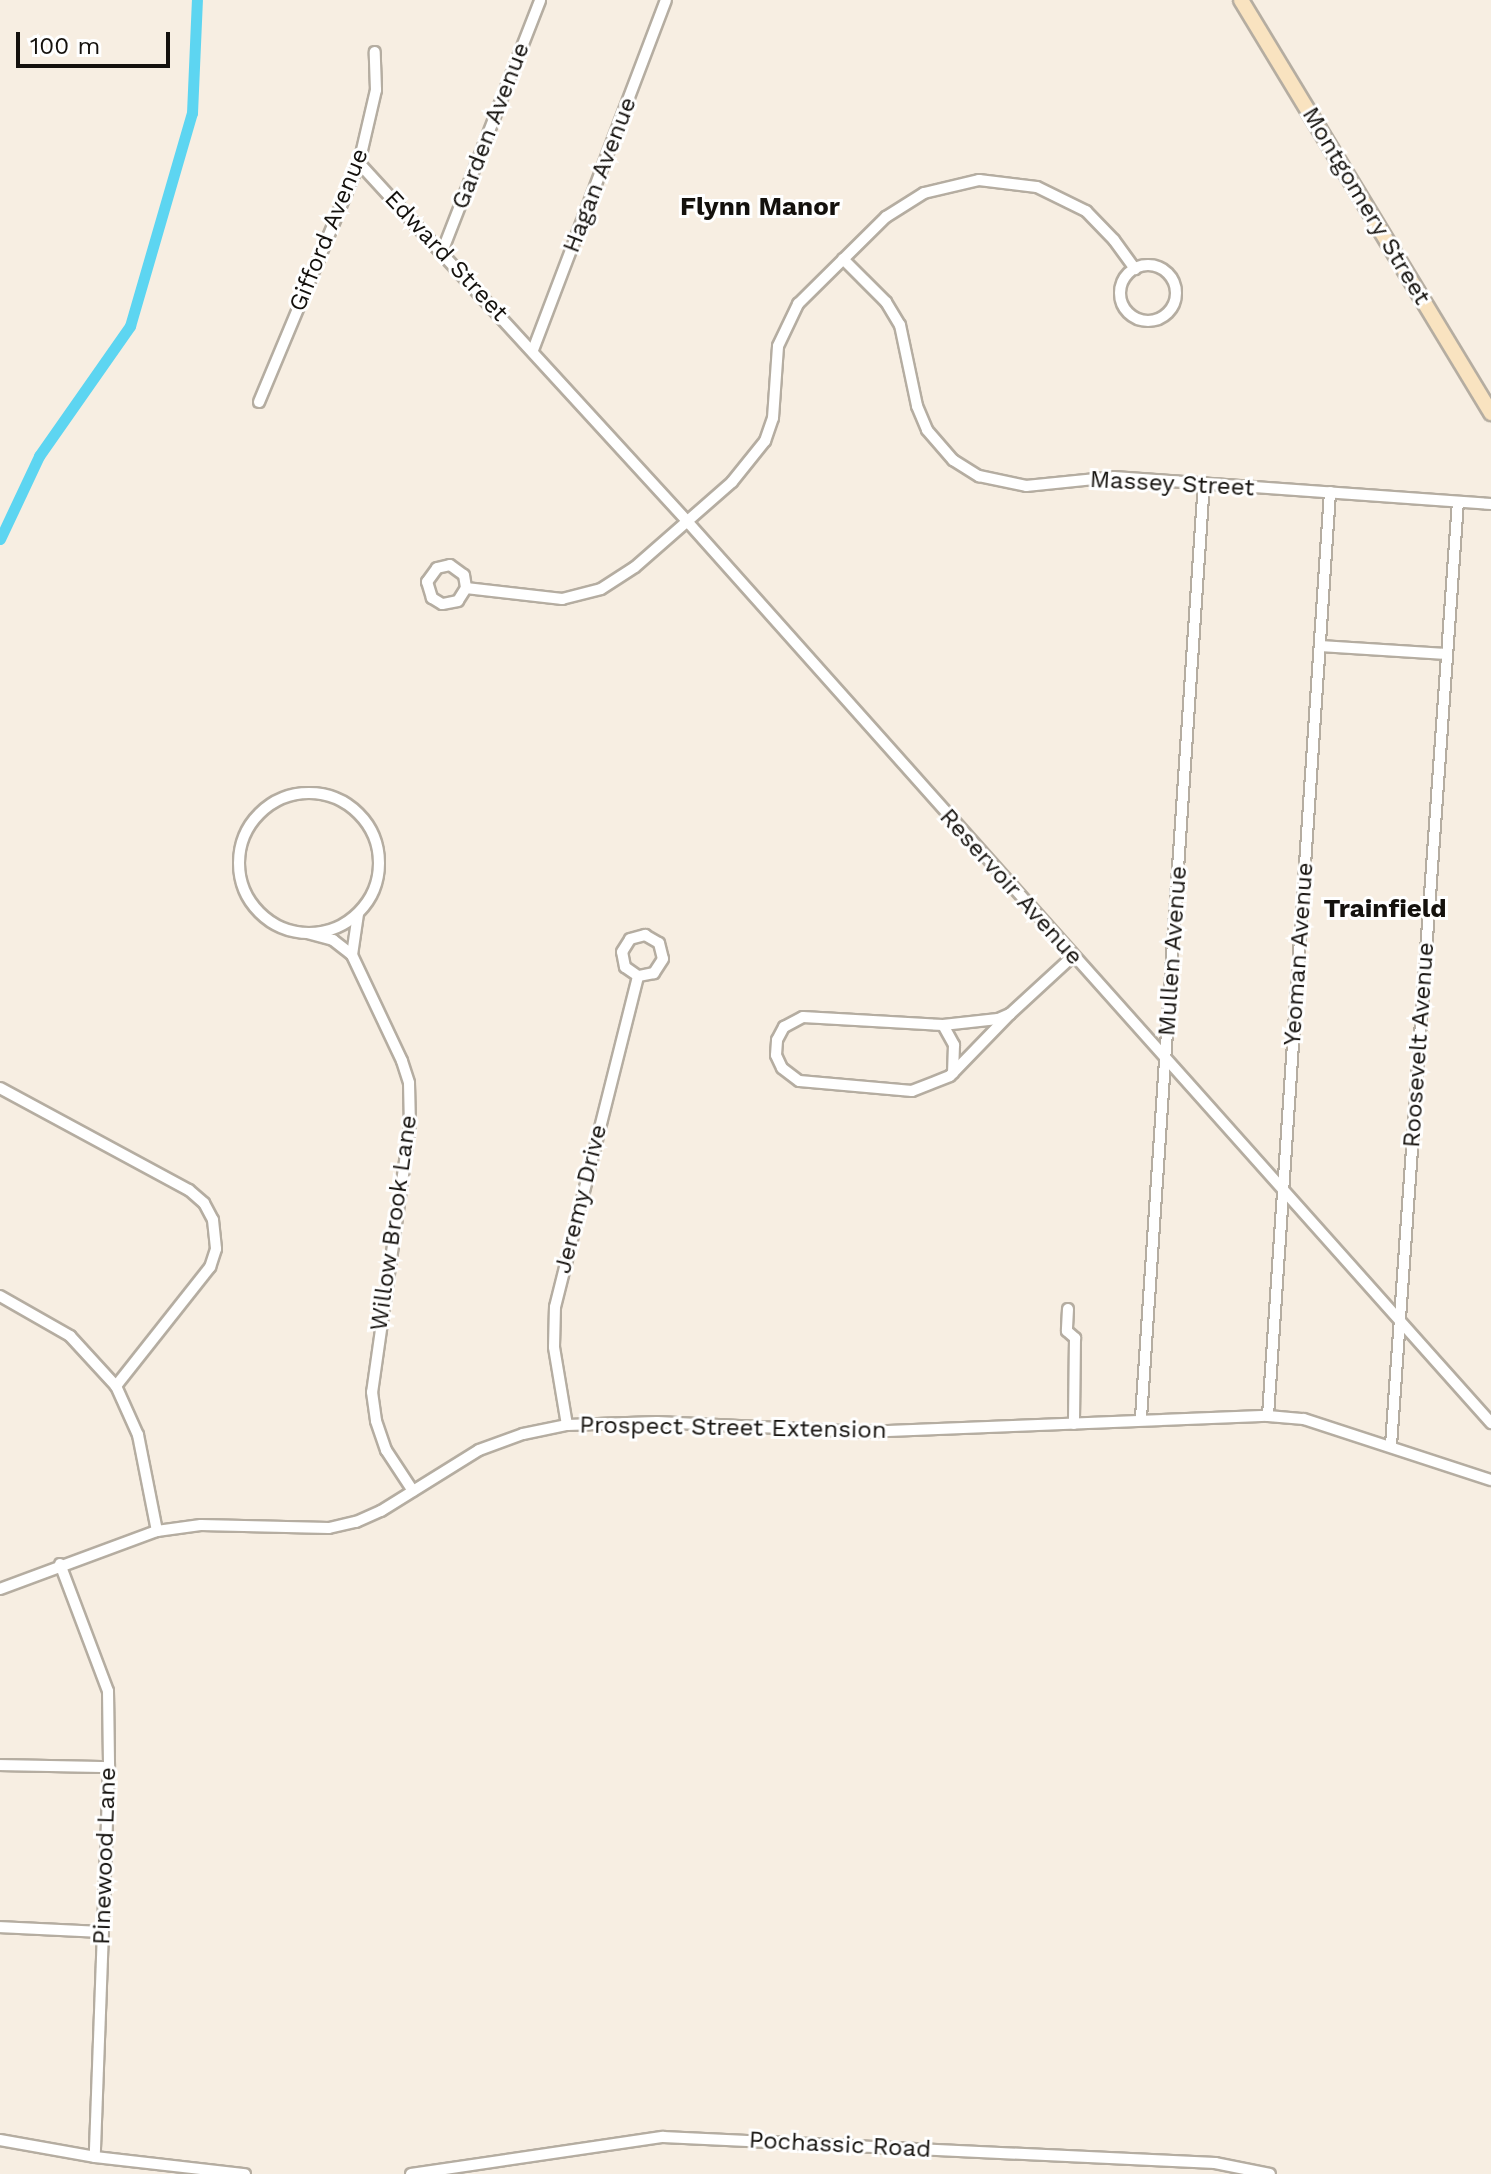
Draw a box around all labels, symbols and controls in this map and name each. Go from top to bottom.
scale bar [20,16,174,66]
text: 100 m [30,32,100,60]
street label: Garden Avenue [446,38,536,214]
street label: Hagan Avenue [557,93,643,257]
street label: Montgomery Street [1295,102,1437,310]
street label: Gifford Avenue [283,144,375,316]
street label: Edward Street [378,185,514,327]
district label: Flynn Manor [680,191,840,223]
street label: Massey Street [1089,465,1255,503]
street label: Reservoir Avenue [933,802,1089,972]
street label: Yeoman Avenue [1278,861,1320,1047]
street label: Mullen Avenue [1153,864,1193,1038]
district label: Trainfield [1323,893,1447,925]
street label: Roosevelt Avenue [1397,941,1441,1149]
street label: Willow Brook Lane [365,1113,423,1333]
street label: Jeremy Drive [548,1121,614,1277]
street label: Prospect Street Extension [579,1411,887,1445]
street label: Pinewood Lane [88,1767,122,1945]
street label: Pochassic Road [748,2126,932,2164]

